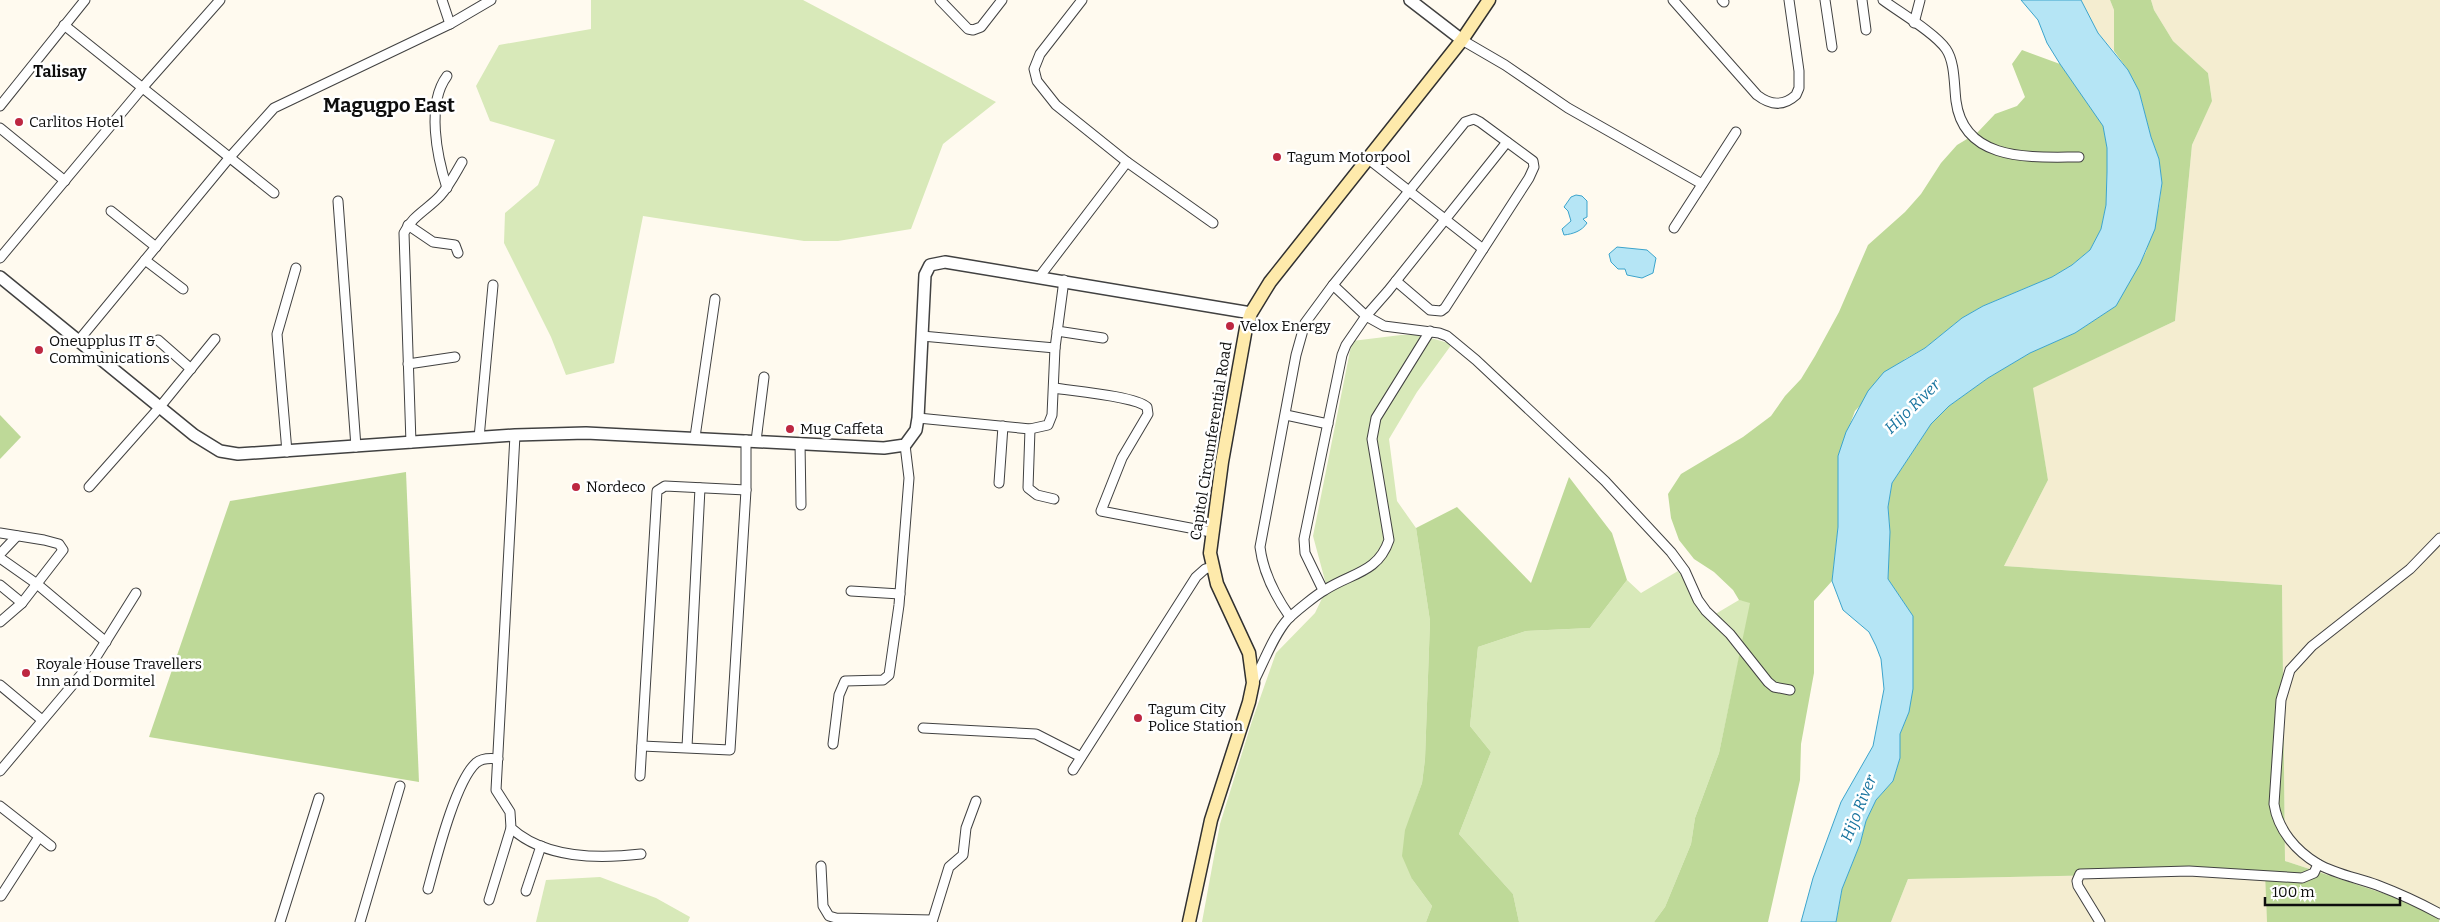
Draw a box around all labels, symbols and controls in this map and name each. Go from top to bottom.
district label: Talisay [33,62,87,81]
district label: Magugpo East [323,93,455,117]
place label: Carlitos Hotel [29,113,124,131]
marker: Carlitos Hotel [13,116,25,128]
place label: Tagum Motorpool [1287,148,1411,166]
marker: Tagum Motorpool [1271,151,1283,163]
place label: Velox Energy [1240,317,1331,335]
marker: Velox Energy [1224,320,1236,332]
place label: Oneupplus IT & Communications [49,332,170,367]
street label: Capitol Circumferential Road [1186,340,1236,542]
marker: Oneupplus IT & Communications [33,344,45,356]
water label: Hijo River [1881,374,1945,437]
place label: Mug Caffeta [800,420,883,438]
marker: Mug Caffeta [784,423,796,435]
place label: Nordeco [586,478,646,496]
marker: Nordeco [570,481,582,493]
place label: Royale House Travellers Inn and Dormitel [36,655,202,690]
marker: Royale House Travellers Inn and Dormitel [20,667,32,679]
place label: Tagum City Police Station [1148,700,1244,735]
marker: Tagum City Police Station [1132,712,1144,724]
water label: Hijo River [1837,771,1881,844]
scale bar [2265,874,2400,906]
text: 100 m [2272,883,2315,901]

